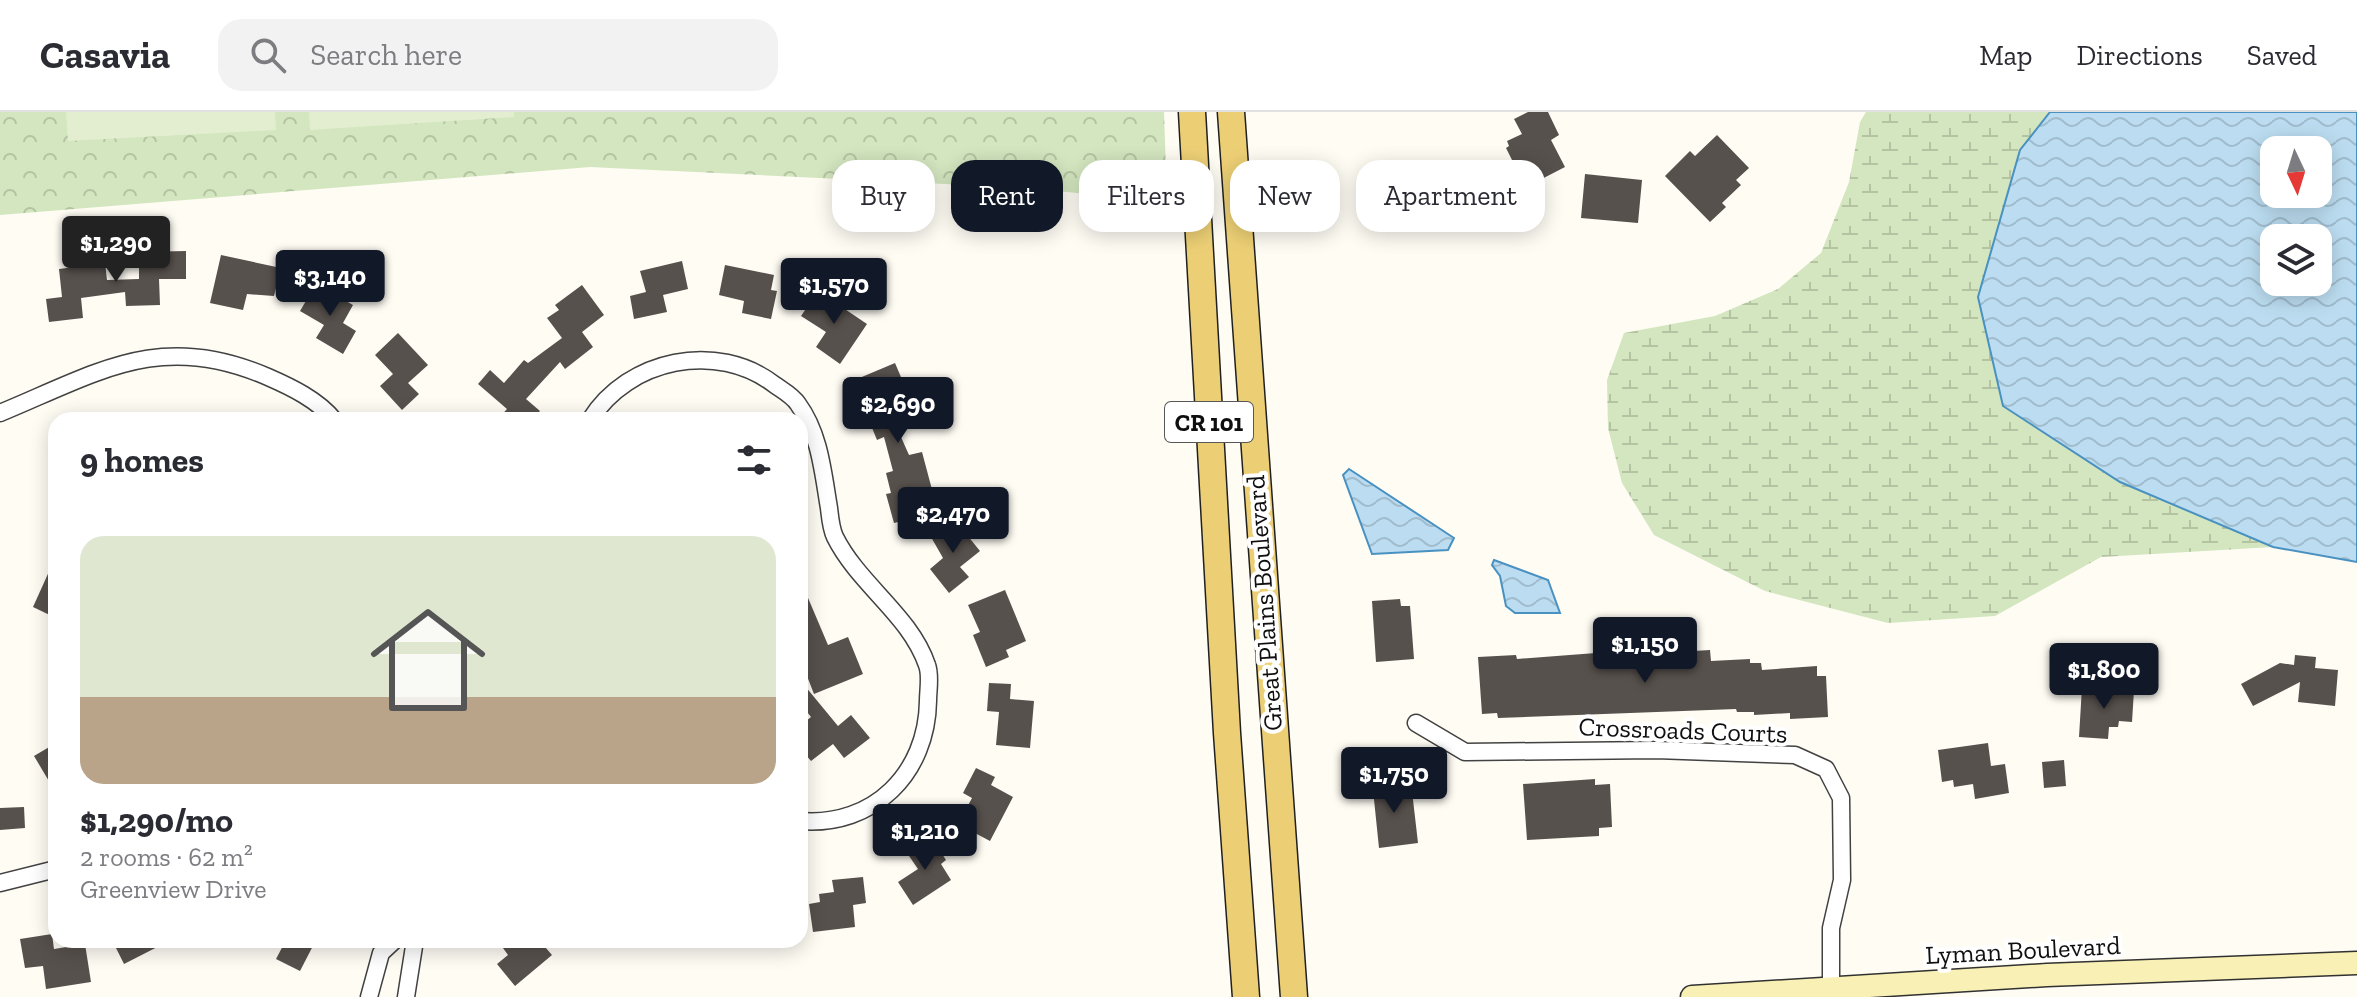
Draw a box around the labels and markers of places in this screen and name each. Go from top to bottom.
pin: $1,290 [51,216,181,284]
pin: $3,140 [265,250,395,318]
pin: $1,570 [769,258,899,326]
pin: $2,690 [833,377,963,445]
pin: $2,470 [888,487,1018,555]
pin: $1,150 [1580,617,1710,685]
pin: $1,800 [2039,643,2169,711]
pin: $1,750 [1329,747,1459,815]
pin: $1,210 [860,804,990,872]

